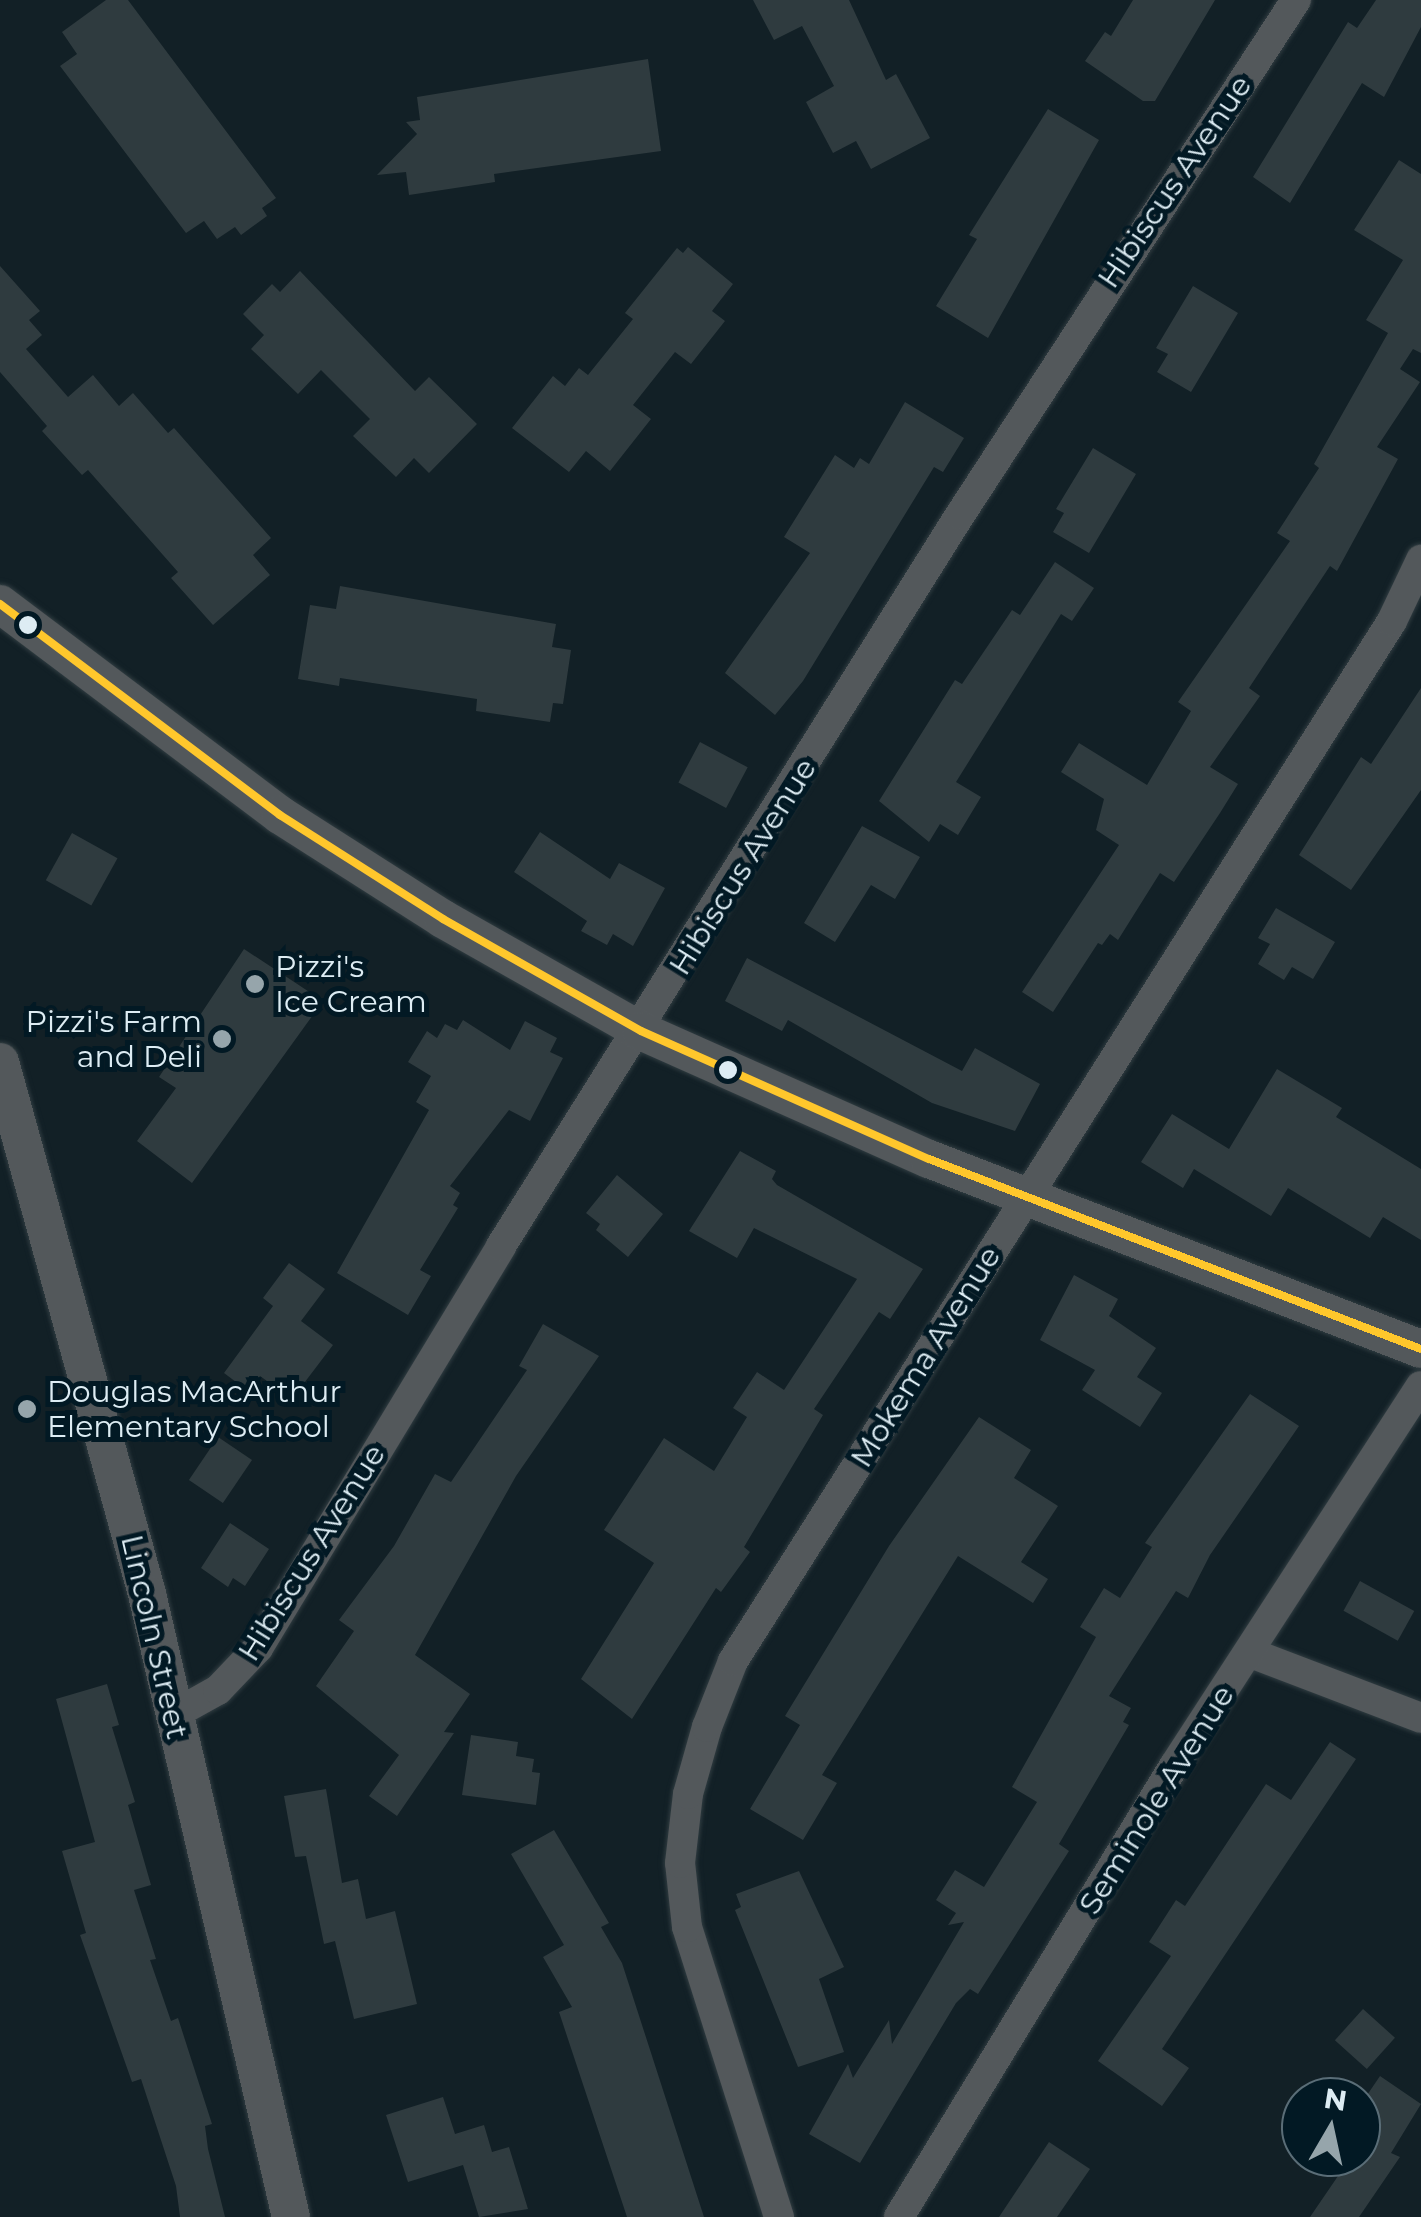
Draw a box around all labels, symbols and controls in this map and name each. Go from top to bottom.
street label: Hibiscus Avenue [1091,69,1259,295]
unlabelled marker [18,615,38,635]
street label: Hibiscus Avenue [662,752,824,982]
place label: Pizzi's Ice Cream [275,949,427,1020]
marker: Pizzi's Ice Cream [244,973,266,995]
place label: Pizzi's Farm and Deli [25,1004,202,1074]
marker: Pizzi's Farm and Deli [211,1028,233,1050]
unlabelled marker [718,1060,738,1080]
street label: Mokema Avenue [844,1240,1008,1474]
place label: Douglas MacArthur Elementary School [47,1374,341,1444]
marker: Douglas MacArthur Elementary School [16,1398,38,1420]
street label: Hibiscus Avenue [231,1438,393,1668]
street label: Lincoln Street [113,1531,195,1743]
street label: Seminole Avenue [1072,1679,1242,1921]
north arrow [1281,2077,1381,2177]
text: N [1322,2081,1349,2118]

